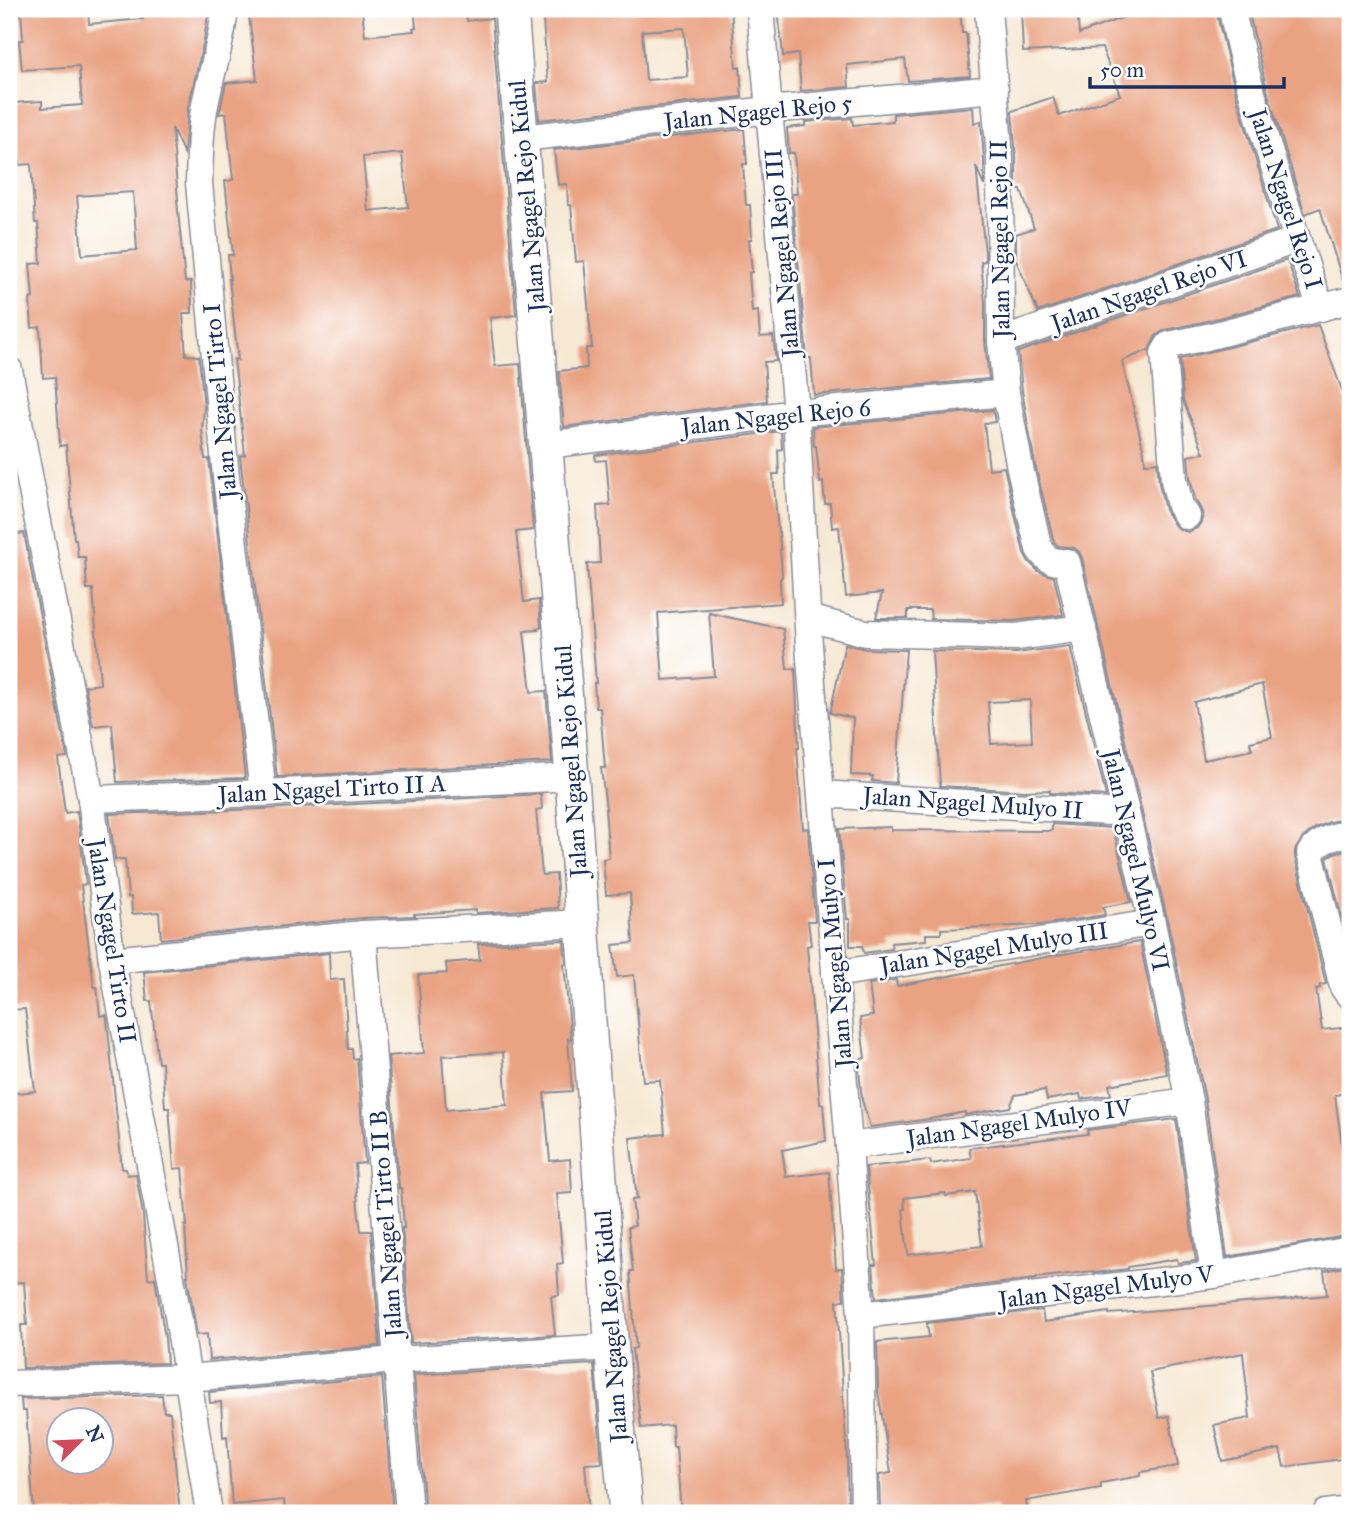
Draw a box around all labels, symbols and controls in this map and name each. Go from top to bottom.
scale bar [1090,46,1284,90]
text: 50 m [1100,57,1145,83]
street label: Jalan Ngagel Rejo Kidul [502,78,552,316]
street label: Jalan Ngagel Rejo 5 [659,87,854,137]
street label: Jalan Ngagel Rejo I [1242,102,1329,293]
street label: Jalan Ngagel Rejo II [983,139,1017,342]
street label: Jalan Ngagel Rejo III [758,148,806,361]
street label: Jalan Ngagel Rejo VI [1044,243,1251,340]
street label: Jalan Ngagel Tirto I [196,302,244,503]
street label: Jalan Ngagel Rejo 6 [677,392,873,442]
street label: Jalan Ngagel Rejo Kidul [548,643,594,881]
street label: Jalan Ngagel Mulyo VI [1095,743,1176,974]
street label: Jalan Ngagel Tirto II A [214,768,447,810]
street label: Jalan Ngagel Mulyo II [859,780,1084,826]
street label: Jalan Ngagel Tirto II [81,834,143,1045]
street label: Jalan Ngagel Mulyo I [811,857,859,1072]
street label: Jalan Ngagel Mulyo III [875,915,1110,981]
street label: Jalan Ngagel Mulyo IV [901,1092,1135,1154]
street label: Jalan Ngagel Tirto II B [363,1109,409,1342]
street label: Jalan Ngagel Rejo Kidul [588,1208,634,1446]
street label: Jalan Ngagel Mulyo V [994,1259,1217,1315]
north arrow [46,1406,116,1476]
text: N [81,1422,109,1446]

